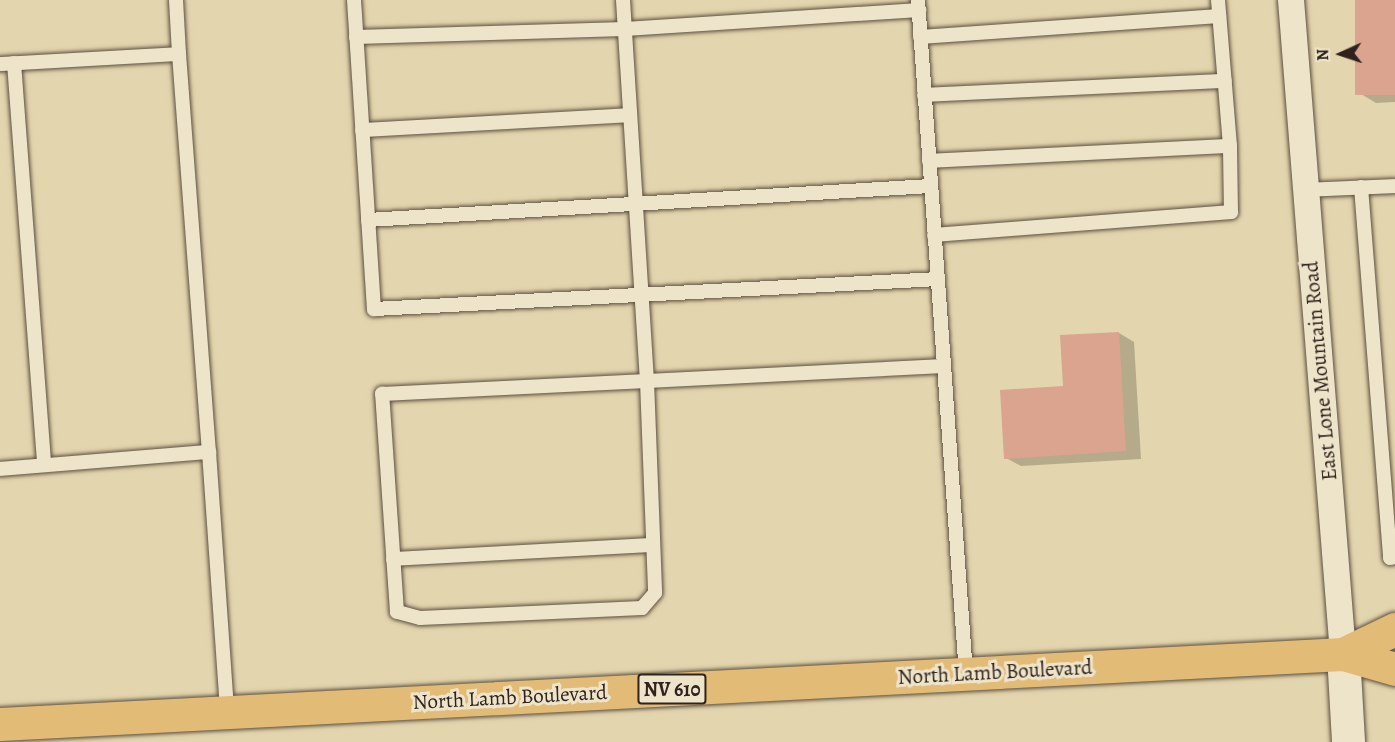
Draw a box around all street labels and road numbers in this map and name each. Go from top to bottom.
street label: East Lone Mountain Road [1298,260,1342,482]
street label: North Lamb Boulevard [897,654,1093,690]
road number: NV 610 [636,672,708,706]
street label: North Lamb Boulevard [412,679,608,715]

